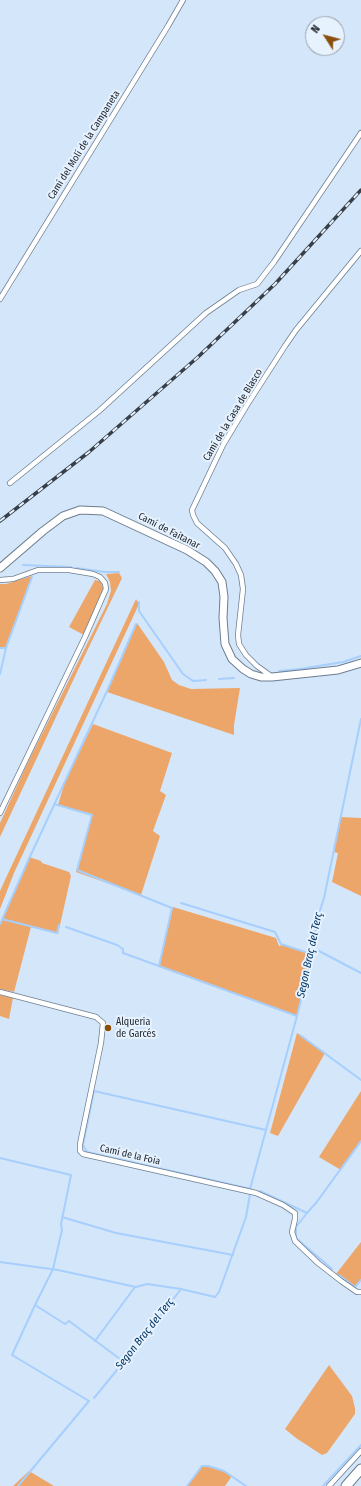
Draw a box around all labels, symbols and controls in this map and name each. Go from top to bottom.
north arrow [305,16,345,56]
text: N [308,23,323,36]
street label: Camí del Molí de la Campaneta [45,88,123,202]
street label: Camí de la Casa de Blasco [201,367,265,463]
street label: Camí de Faitanar [136,510,202,552]
water label: Segon Braç del Terç [294,911,326,999]
place label: Alqueria de Garcés [116,1016,156,1040]
marker: Alqueria de Garcés [103,1023,113,1033]
street label: Camí de la Foia [99,1142,161,1168]
water label: Segon Braç del Terç [113,1296,177,1372]

